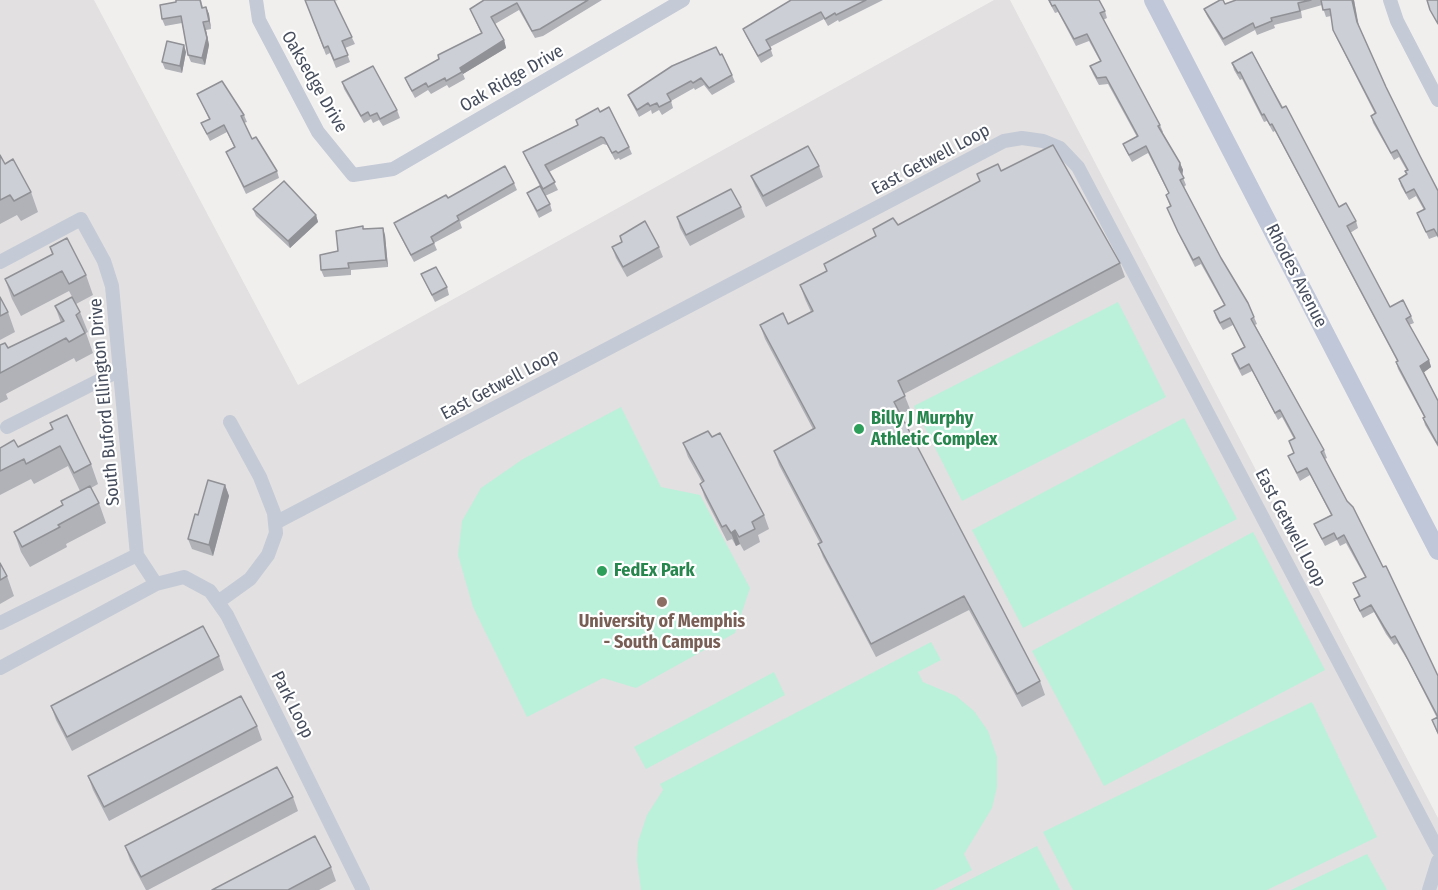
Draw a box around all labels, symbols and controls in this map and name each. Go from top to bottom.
street label: Oaksedge Drive [276,27,352,137]
street label: Oak Ridge Drive [456,41,568,117]
street label: East Getwell Loop [868,120,994,200]
street label: Rhodes Avenue [1261,221,1331,331]
street label: South Buford Ellington Drive [85,297,125,507]
street label: East Getwell Loop [437,345,563,425]
place label: Billy J Murphy Athletic Complex [871,408,997,450]
marker: Billy J Murphy Athletic Complex [852,422,866,436]
street label: East Getwell Loop [1250,465,1330,591]
place label: FedEx Park [614,560,695,582]
marker: FedEx Park [595,564,609,578]
marker: University of Memphis - South Campus [655,595,669,609]
place label: University of Memphis - South Campus [579,611,745,654]
street label: Park Loop [266,668,318,742]

